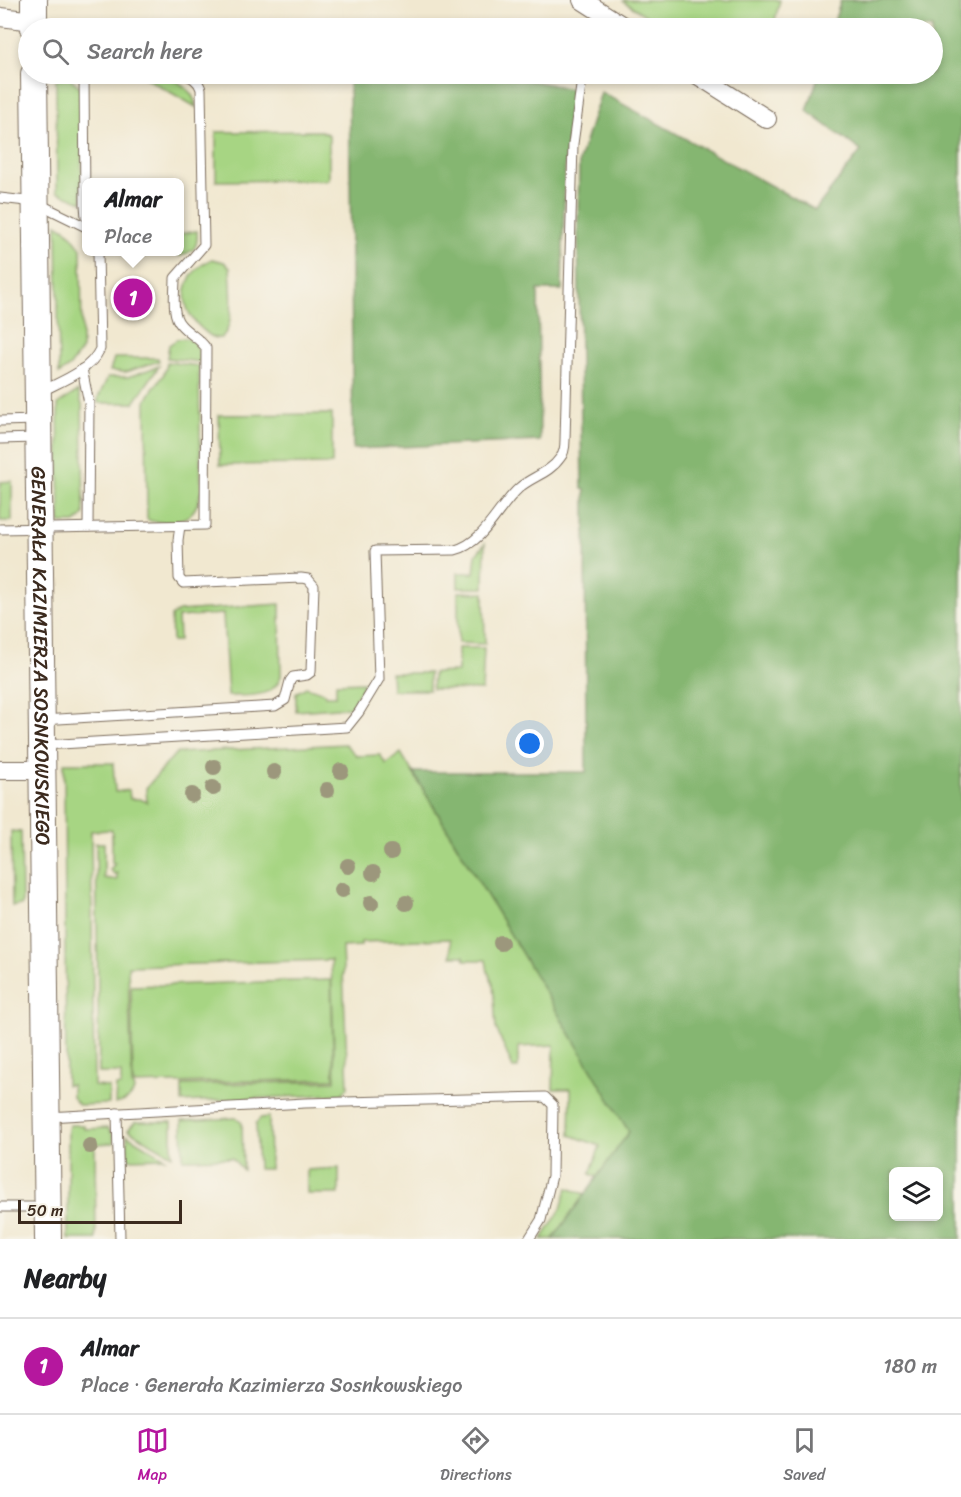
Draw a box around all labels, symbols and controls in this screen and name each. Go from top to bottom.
search box [18,18,943,84]
text: Search here [87,32,203,71]
icon: search [39,35,72,68]
popup [82,178,184,256]
text: Almar [104,180,162,219]
text: Place [104,219,152,254]
pin: 1 [114,276,152,320]
street label: GENERAŁA KAZIMIERZA SOSNKOWSKIEGO [21,466,60,846]
your location [515,729,544,758]
map controls [889,1167,943,1221]
button: layers [889,1167,943,1221]
text: 50 m [27,1196,63,1225]
scale bar [18,1197,182,1224]
text: Nearby [24,1255,106,1301]
text: Almar [81,1329,139,1368]
text: 1 [39,1349,48,1384]
text: 180 m [883,1349,937,1384]
text: Place · Generała Kazimierza Sosnkowskiego [81,1368,462,1403]
tab: Map [136,1424,169,1489]
tab: Directions [440,1424,512,1489]
tab: Saved [783,1424,825,1489]

